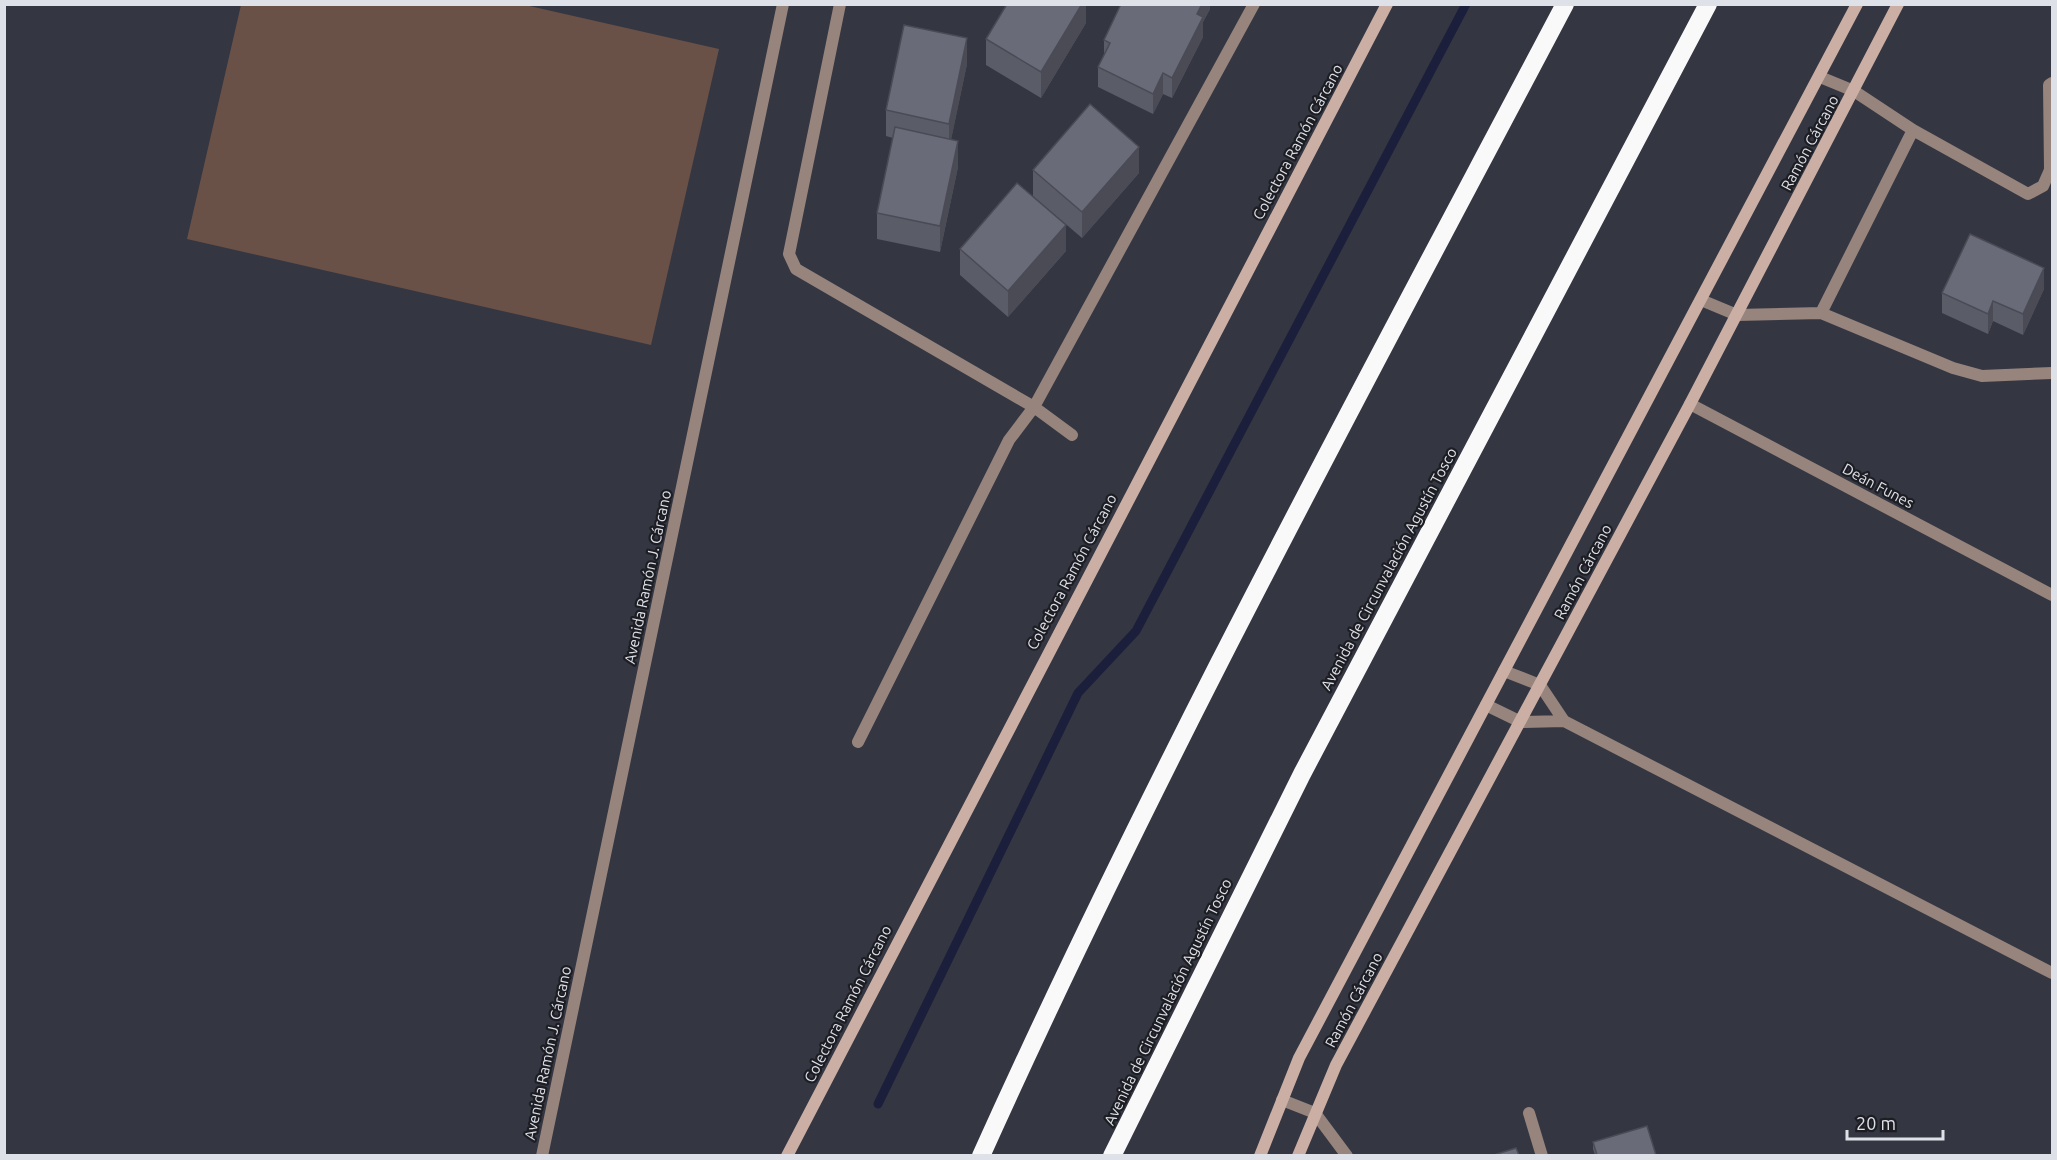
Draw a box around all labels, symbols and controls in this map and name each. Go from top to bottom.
street label: Colectora Ramón Cárcano [1249,61,1346,223]
street label: Ramón Cárcano [1777,92,1842,193]
street label: Avenida de Circunvalación Agustín Tosco [1317,445,1460,693]
street label: Deán Funes [1840,460,1917,511]
street label: Avenida Ramón J. Cárcano [621,489,674,665]
street label: Colectora Ramón Cárcano [1023,491,1120,653]
street label: Ramón Cárcano [1550,521,1615,622]
street label: Avenida de Circunvalación Agustín Tosco [1100,876,1235,1128]
street label: Colectora Ramón Cárcano [801,922,895,1085]
street label: Ramón Cárcano [1321,949,1386,1050]
street label: Avenida Ramón J. Cárcano [521,965,574,1141]
scale bar [1847,1103,1943,1141]
text: 20 m [1856,1113,1896,1133]

